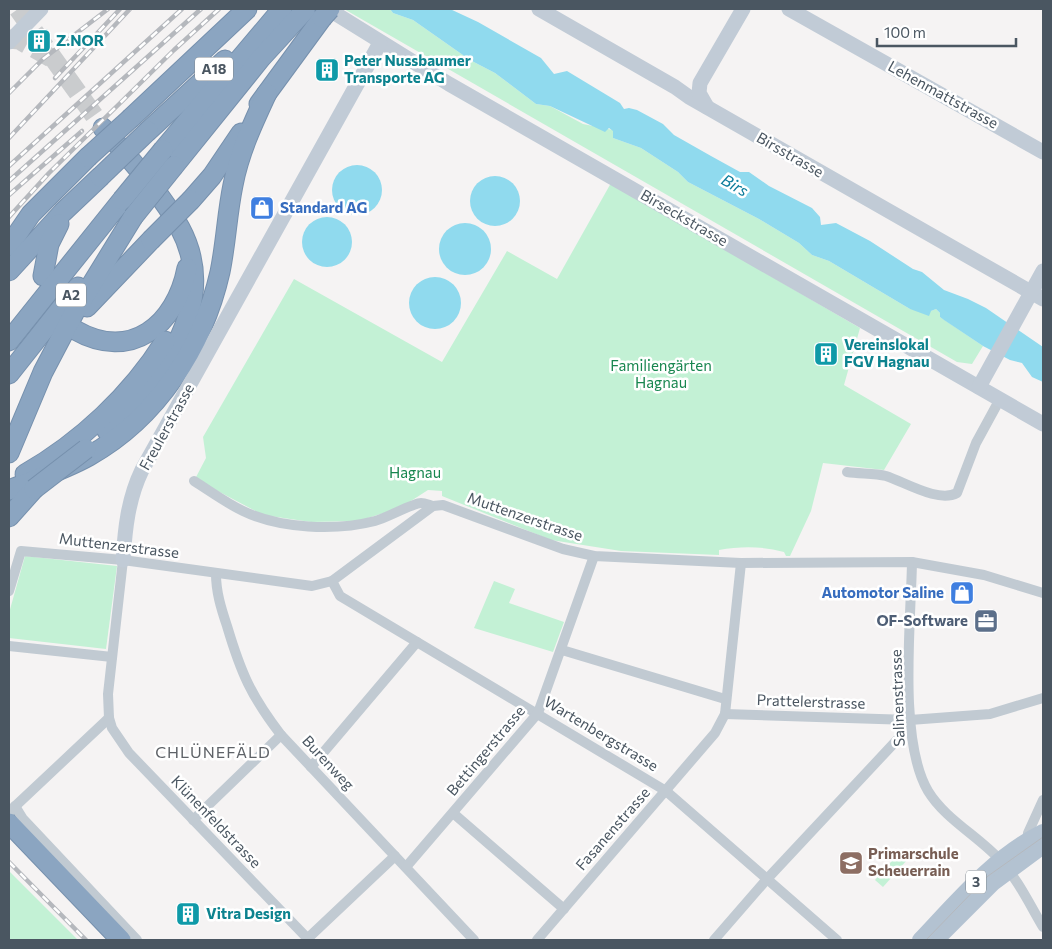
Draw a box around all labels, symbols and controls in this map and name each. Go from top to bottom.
scale bar [877,15,1016,47]
text: 100 m [884,23,926,41]
building icon: Z.NOR [26,28,52,54]
place label: Z.NOR [56,31,105,49]
place label: Peter Nussbaumer Transporte AG [344,51,471,86]
street label: Lehenmattstrasse [885,56,1002,132]
building icon: Peter Nussbaumer Transporte AG [314,57,340,83]
road number: A18 [195,58,233,80]
street label: Birsstrasse [754,128,827,181]
water label: Birs [718,169,752,200]
street label: Birseckstrasse [638,185,731,249]
shop icon: Standard AG [249,195,275,221]
place label: Standard AG [280,198,367,216]
road number: A2 [56,284,86,306]
place label: Vereinslokal FGV Hagnau [844,335,930,370]
building icon: Vereinslokal FGV Hagnau [813,341,839,367]
park label: Familiengärten Hagnau [610,356,712,391]
street label: Freulerstrasse [135,380,197,473]
park label: Hagnau [389,463,441,481]
street label: Muttenzerstrasse [465,488,585,544]
street label: Muttenzerstrasse [58,529,180,561]
shop icon: Automotor Saline [949,580,975,606]
place label: Automotor Saline [822,583,944,601]
office icon: OF-Software [973,608,999,634]
place label: OF-Software [876,611,968,629]
street label: Salinenstrasse [886,649,908,747]
street label: Prattelerstrasse [756,690,866,712]
street label: Wartenbergstrasse [541,692,662,774]
street label: Bettingerstrasse [442,702,528,799]
street label: Burenweg [299,731,358,793]
district label: CHLÜNEFÄLD [155,742,271,761]
street label: Klünenfeldstrasse [168,771,265,871]
street label: Fasanenstrasse [571,783,653,874]
place label: Primarschule Scheuerrain [868,844,959,879]
school or university icon: Primarschule Scheuerrain [838,850,864,876]
road number: 3 [966,870,986,894]
building icon: Vitra Design [175,901,201,927]
place label: Vitra Design [206,904,291,922]

